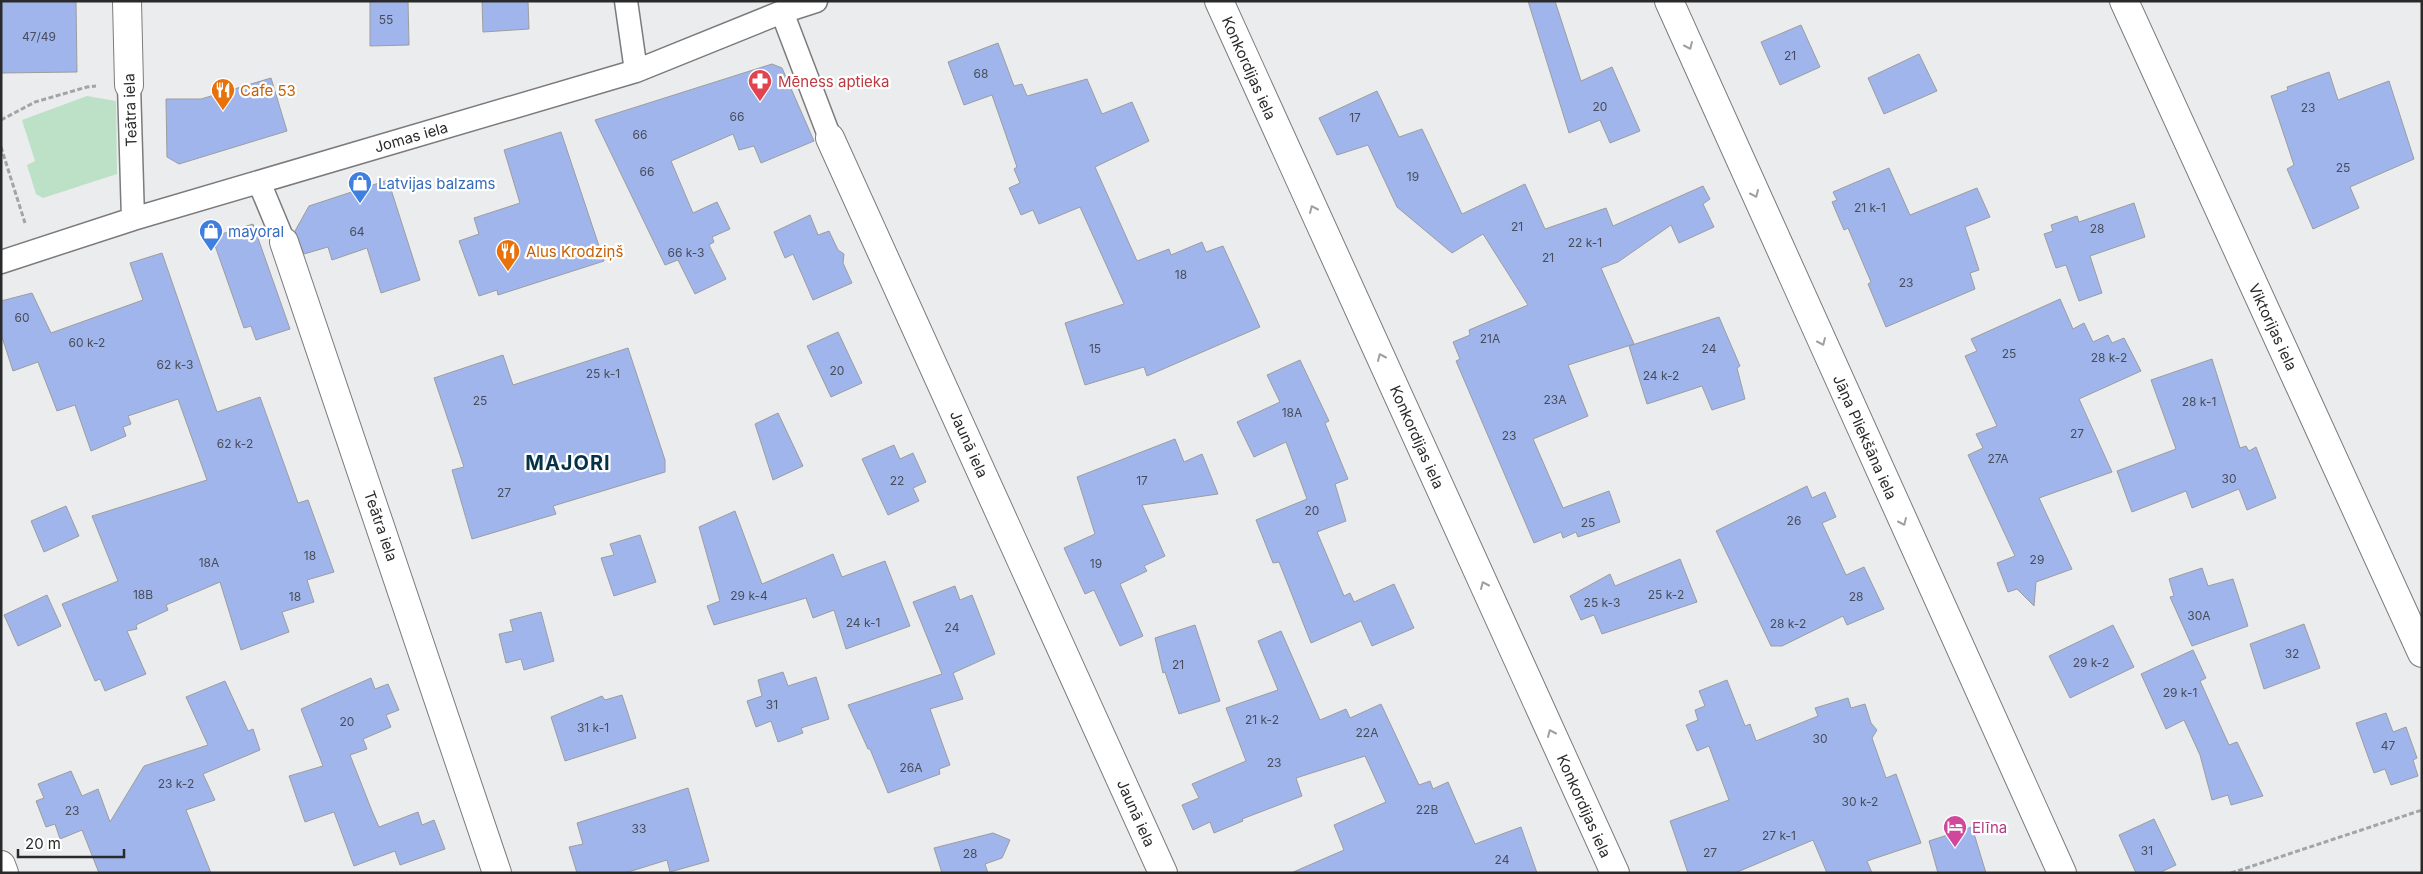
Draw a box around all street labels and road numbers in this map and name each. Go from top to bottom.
street label: Konkordijas iela [1218,13,1280,123]
street label: Teātra iela [119,73,141,147]
street label: Jomas iela [372,117,450,157]
street label: Viktorijas iela [2245,280,2301,374]
street label: Jāņa Pliekšāna iela [1829,372,1901,502]
street label: Konkordijas iela [1386,382,1448,492]
street label: Jaunā iela [946,407,992,481]
street label: Teātra iela [360,488,402,564]
street label: Konkordijas iela [1553,751,1615,861]
street label: Jaunā iela [1113,776,1159,850]

